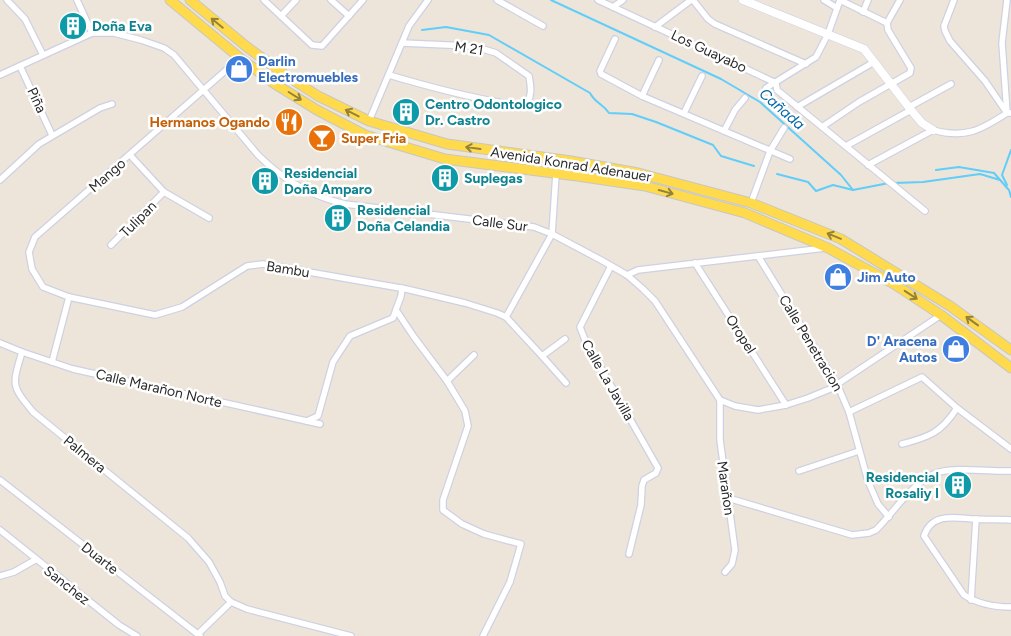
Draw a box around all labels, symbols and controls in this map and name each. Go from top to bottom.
building icon: Doña Eva [58,11,88,41]
one-way arrow [211,17,224,28]
place label: Doña Eva [92,18,152,35]
street label: Los Guayabo [668,27,749,76]
street label: M 21 [453,38,485,59]
place label: Darlin Electromuebles [258,53,359,86]
shop icon: Darlin Electromuebles [224,54,254,84]
water label: Cañada [756,84,809,134]
street label: Piña [23,85,50,116]
one-way arrow [287,91,301,101]
place label: Centro Odontologico Dr. Castro [425,96,562,129]
building icon: Centro Odontologico Dr. Castro [391,97,421,127]
restaurant icon: Hermanos Ogando [274,107,304,137]
one-way arrow [344,108,359,118]
place label: Hermanos Ogando [150,114,270,131]
bar icon: Super Fria [307,123,337,153]
place label: Super Fria [341,130,406,147]
one-way arrow [465,143,481,153]
street label: Avenida Konrad Adenauer [489,143,653,186]
street label: Mango [85,155,129,196]
building icon: Suplegas [430,163,460,193]
place label: Residencial Doña Amparo [284,165,372,198]
building icon: Residencial Doña Amparo [250,166,280,196]
place label: Suplegas [464,170,523,187]
one-way arrow [658,188,674,197]
street label: Tulipan [117,198,160,241]
place label: Residencial Doña Celandia [357,202,450,235]
building icon: Residencial Doña Celandia [323,203,353,233]
street label: Calle Sur [471,212,529,235]
one-way arrow [826,231,842,240]
street label: Bambu [265,258,311,281]
shop icon: Jim Auto [823,262,853,292]
place label: Jim Auto [857,269,916,286]
one-way arrow [904,291,918,301]
street label: Calle Penetracion [775,292,846,395]
street label: Oropel [722,312,759,357]
one-way arrow [965,316,979,326]
place label: D' Aracena Autos [867,333,937,366]
shop icon: D' Aracena Autos [941,334,971,364]
street label: Calle La Javilla [578,337,638,424]
street label: Calle Marañon Norte [94,366,224,411]
street label: Palmera [60,432,109,477]
street label: Marañon [713,460,738,516]
place label: Residencial Rosaliy I [866,469,939,502]
building icon: Residencial Rosaliy I [943,470,973,500]
street label: Duarte [78,539,122,578]
street label: Sanchez [40,562,93,609]

